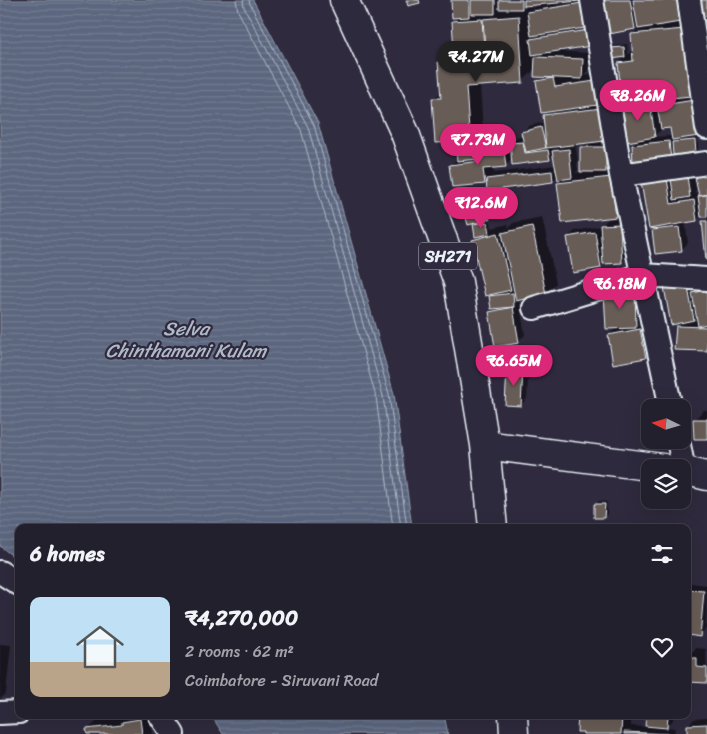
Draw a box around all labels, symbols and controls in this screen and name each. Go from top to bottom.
pin: ₹4.27M [435,41,517,83]
text: ₹4.27M [448,42,504,71]
pin: ₹8.26M [597,80,679,122]
text: ₹8.26M [611,81,665,110]
pin: ₹7.73M [437,124,519,166]
text: ₹7.73M [451,125,505,154]
pin: ₹12.6M [440,186,522,229]
text: ₹12.6M [455,188,507,217]
road number: SH271 [419,242,477,270]
pin: ₹6.18M [579,268,661,310]
text: ₹6.18M [594,269,646,298]
water label: Selva Chinthamani Kulam [106,312,268,367]
pin: ₹6.65M [473,344,555,387]
text: ₹6.65M [487,346,541,375]
north arrow [641,399,691,449]
map controls [641,399,691,509]
button: layers [641,459,691,509]
text: 6 homes [30,535,105,573]
icon: filters [648,540,676,568]
text: ₹4,270,000 [185,599,298,637]
icon: home [70,617,130,677]
icon: heart [648,633,676,661]
text: 2 rooms · 62 m² [185,637,294,666]
text: Coimbatore - Siruvani Road [185,666,378,695]

